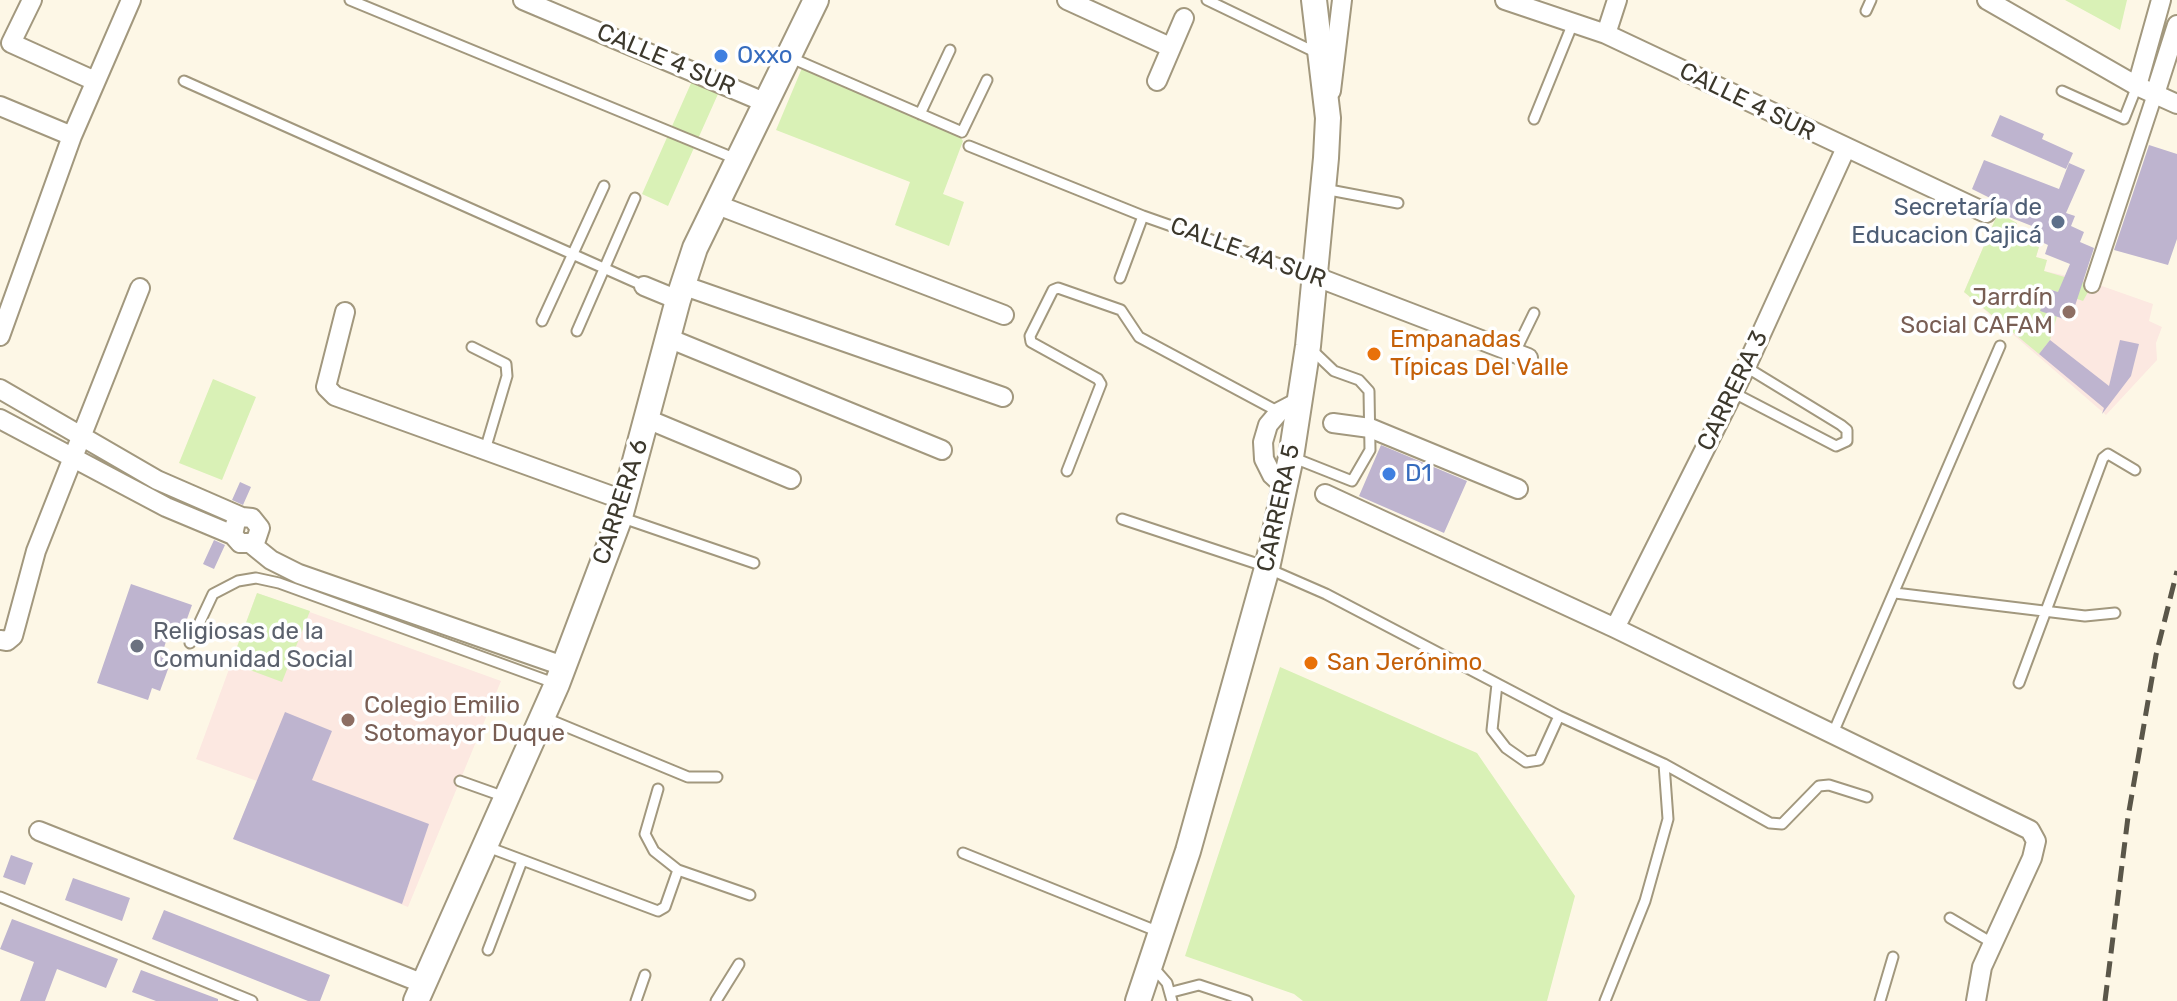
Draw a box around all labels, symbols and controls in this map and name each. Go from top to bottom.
street label: CALLE 4 SUR [592,18,740,102]
place label: Oxxo [737,42,793,70]
marker: Oxxo [712,47,730,65]
street label: CALLE 4 SUR [1674,57,1820,147]
place label: Secretaría de Educacion Cajicá [1851,194,2042,250]
street label: CALLE 4A SUR [1166,211,1330,295]
marker: Secretaría de Educacion Cajicá [2049,213,2067,231]
place label: Jarrdín Social CAFAM [1900,284,2053,340]
marker: Jarrdín Social CAFAM [2060,303,2078,321]
place label: Empanadas Típicas Del Valle [1390,326,1569,382]
street label: CARRERA 3 [1692,326,1774,456]
marker: Empanadas Típicas Del Valle [1365,345,1383,363]
street label: CARRERA 6 [587,436,655,568]
street label: CARRERA 5 [1251,442,1307,574]
place label: D1 [1405,460,1432,488]
marker: D1 [1380,465,1398,483]
place label: Religiosas de la Comunidad Social [153,618,353,674]
marker: Religiosas de la Comunidad Social [128,637,146,655]
place label: San Jerónimo [1327,649,1482,677]
marker: San Jerónimo [1302,654,1320,672]
place label: Colegio Emilio Sotomayor Duque [364,692,565,748]
marker: Colegio Emilio Sotomayor Duque [339,711,357,729]

